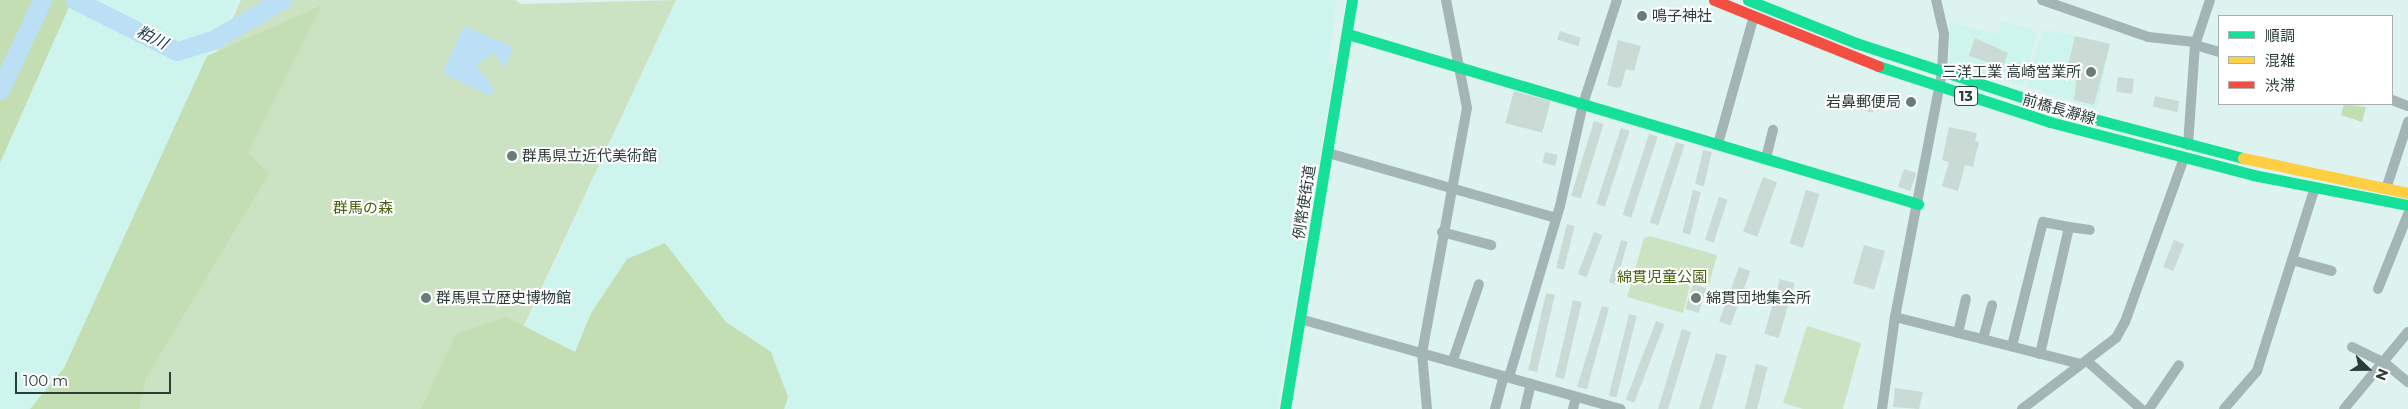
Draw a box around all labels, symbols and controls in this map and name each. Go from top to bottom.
place label: 鳴子神社 [1652,7,1712,25]
marker: 鳴子神社 [1636,10,1648,22]
legend [2218,15,2393,105]
water label: 粕川 [133,22,171,54]
text: 順調 [2265,26,2295,45]
text: 混雑 [2265,51,2295,70]
place label: 三洋工業 高崎営業所 [1942,63,2081,81]
marker: 三洋工業 高崎営業所 [2085,66,2097,78]
text: 渋滞 [2265,76,2295,95]
road number: 13 [1954,84,1978,108]
street label: 前橋長瀞線 [2020,90,2098,128]
place label: 岩鼻郵便局 [1826,93,1901,111]
marker: 岩鼻郵便局 [1905,96,1917,108]
place label: 群馬県立近代美術館 [522,147,657,165]
marker: 群馬県立近代美術館 [506,150,518,162]
street label: 例幣使街道 [1289,164,1319,240]
park label: 群馬の森 [333,199,393,217]
park label: 綿貫児童公園 [1617,268,1707,286]
place label: 群馬県立歴史博物館 [436,289,571,307]
place label: 綿貫団地集会所 [1706,289,1811,307]
marker: 群馬県立歴史博物館 [420,292,432,304]
marker: 綿貫団地集会所 [1690,292,1702,304]
north arrow [2343,344,2393,394]
scale bar [18,362,174,394]
text: N [2371,366,2392,383]
text: 100 m [23,371,68,390]

